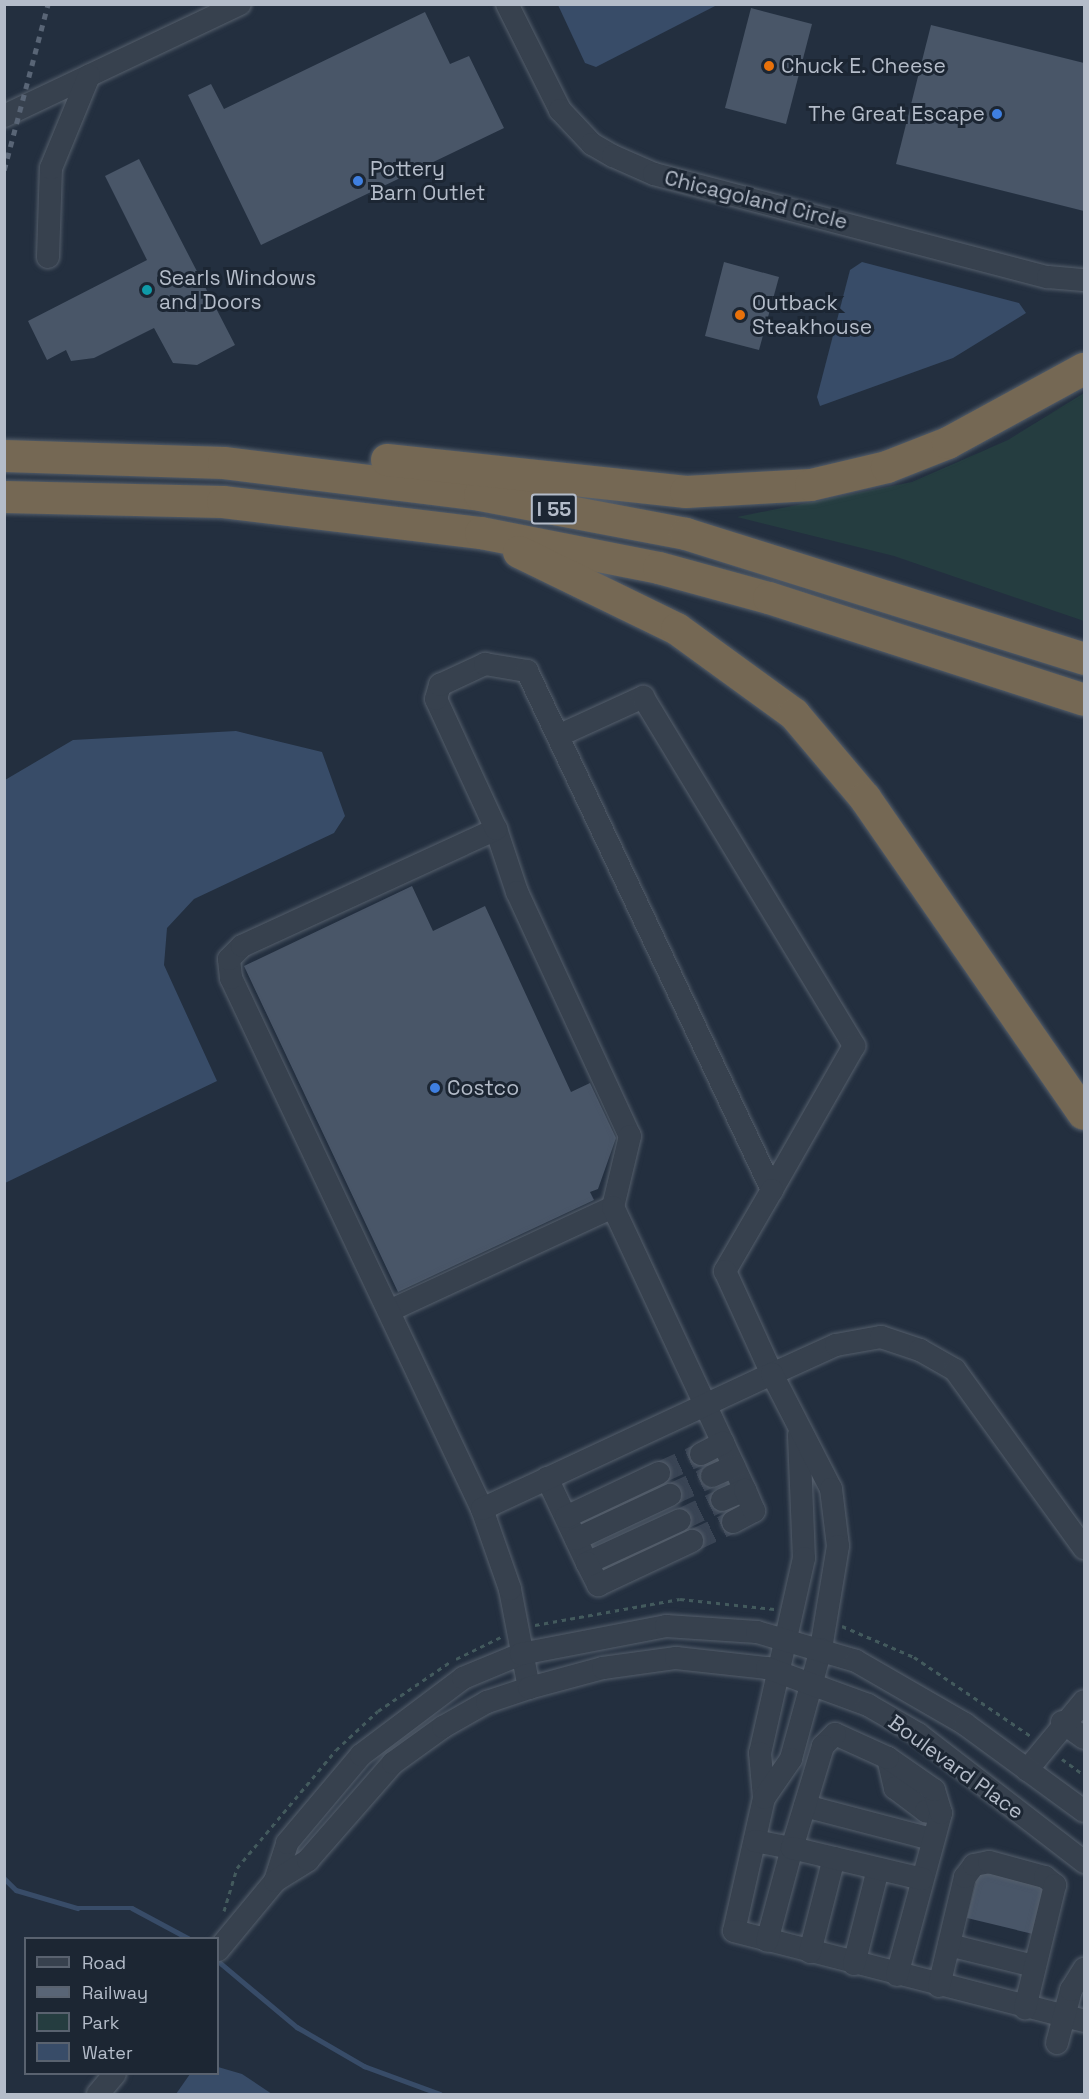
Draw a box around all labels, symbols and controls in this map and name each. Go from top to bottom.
place label: Chuck E. Cheese [781,53,947,79]
marker: Chuck E. Cheese [762,59,776,73]
place label: The Great Escape [808,101,985,127]
marker: The Great Escape [990,107,1004,121]
place label: Pottery Barn Outlet [370,156,486,206]
street label: Chicagoland Circle [662,165,850,235]
marker: Pottery Barn Outlet [351,174,365,188]
place label: Searls Windows and Doors [159,265,316,315]
marker: Searls Windows and Doors [140,283,154,297]
place label: Outback Steakhouse [752,290,872,340]
marker: Outback Steakhouse [733,308,747,322]
road number: I 55 [530,492,578,526]
place label: Costco [447,1075,519,1101]
marker: Costco [428,1081,442,1095]
street label: Boulevard Place [883,1710,1029,1824]
legend [24,1937,219,2075]
text: Road [82,1951,126,1974]
text: Railway [82,1981,148,2004]
text: Park [82,2011,119,2034]
text: Water [82,2041,133,2064]

